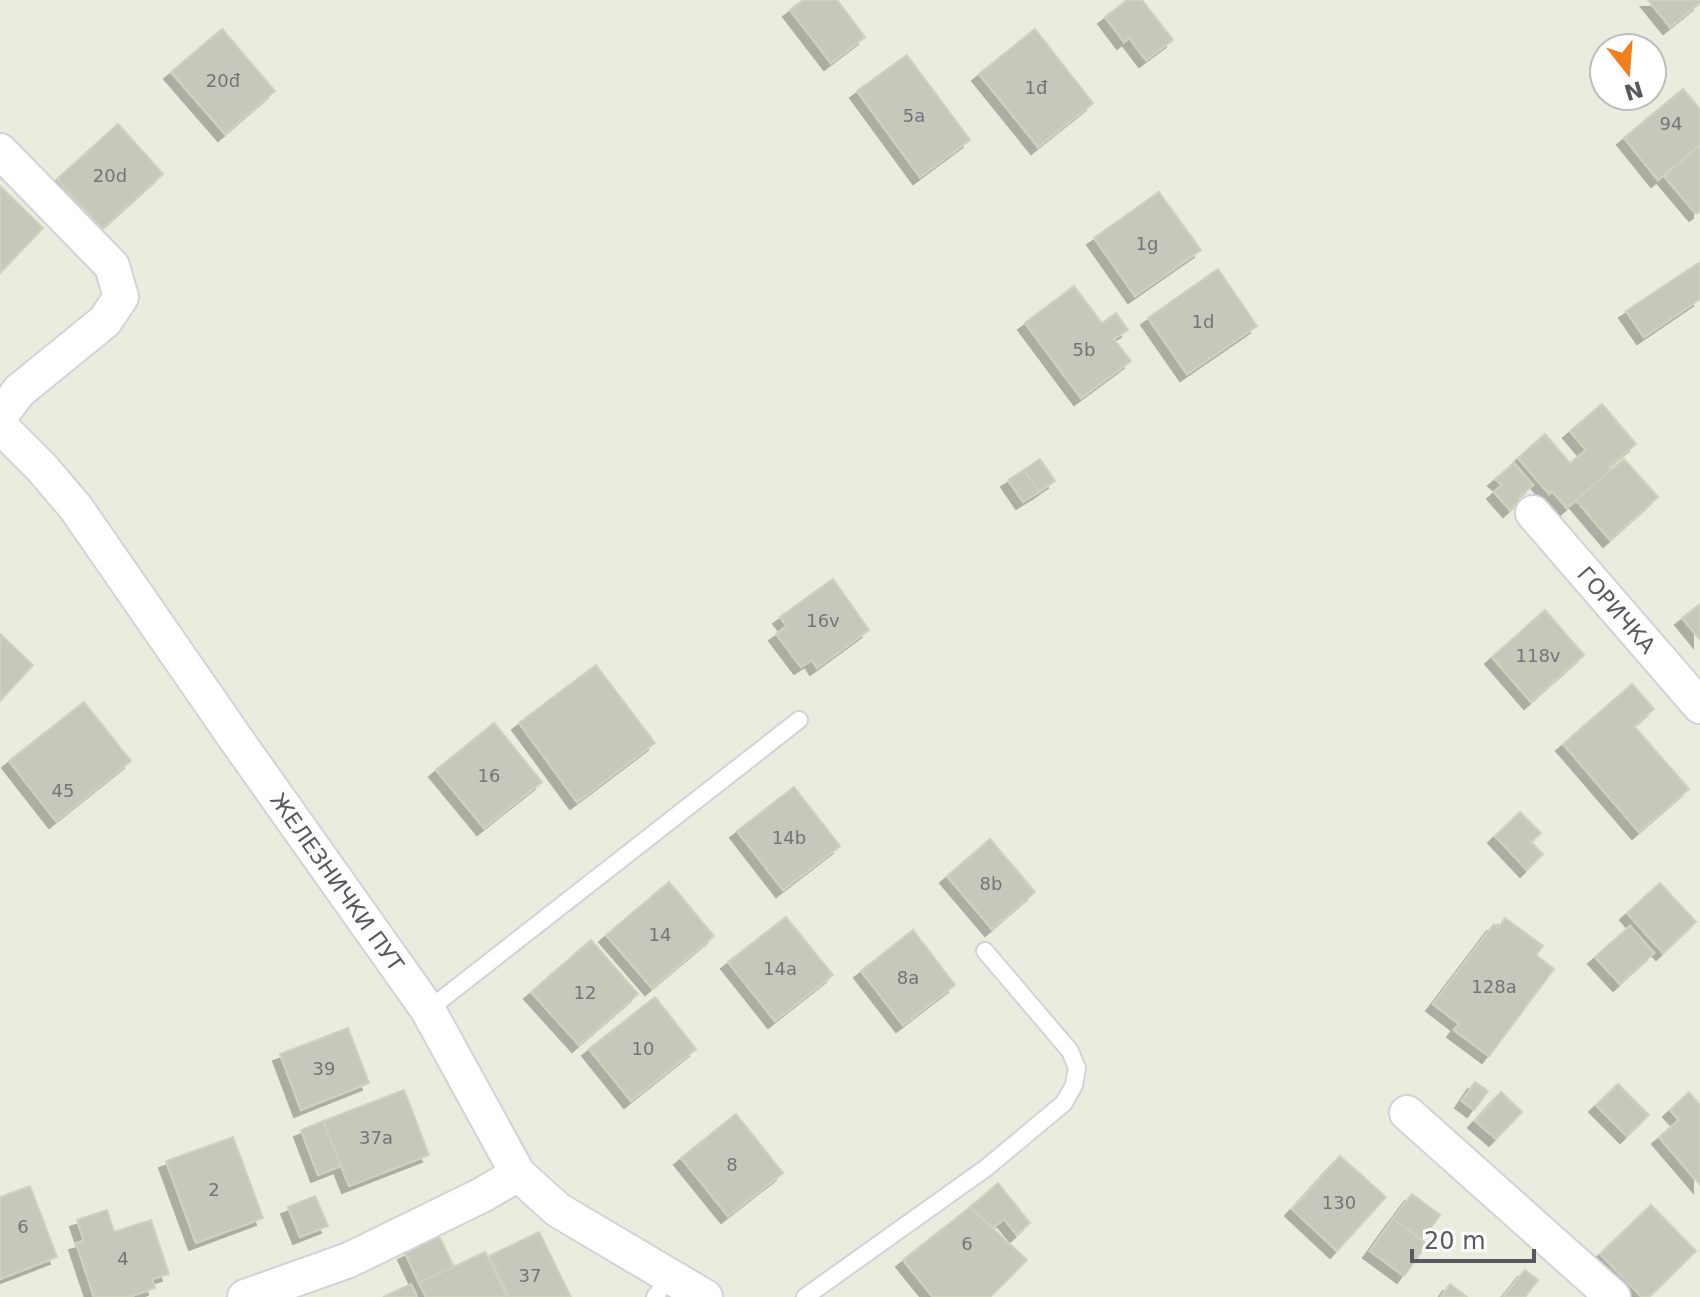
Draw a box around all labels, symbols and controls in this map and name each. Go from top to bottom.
north arrow [1588,32,1668,112]
house number: 20đ [206,70,241,91]
text: N [1621,76,1646,105]
house number: 1đ [1025,77,1048,98]
house number: 5a [903,105,925,126]
house number: 94 [1660,113,1682,134]
house number: 20d [93,165,127,186]
house number: 1g [1136,233,1158,254]
house number: 1d [1192,311,1214,332]
house number: 5b [1073,339,1095,360]
street label: ГОРИЧКА [1572,562,1661,658]
house number: 16v [806,610,840,631]
house number: 118v [1515,645,1561,666]
house number: 16 [478,765,500,786]
house number: 45 [52,780,74,801]
street label: ЖЕЛЕЗНИЧКИ ПУТ [265,788,409,977]
house number: 14b [772,827,806,848]
house number: 8b [980,873,1002,894]
house number: 14 [649,924,671,945]
house number: 14a [763,958,797,979]
house number: 8a [897,967,919,988]
house number: 128a [1471,976,1517,997]
house number: 12 [574,982,596,1003]
house number: 10 [632,1038,654,1059]
house number: 39 [313,1058,335,1079]
house number: 37a [359,1127,393,1148]
house number: 8 [726,1154,738,1175]
house number: 2 [208,1179,220,1200]
house number: 130 [1322,1192,1356,1213]
scale bar [1412,1213,1534,1263]
house number: 6 [17,1216,29,1237]
text: 20 m [1424,1227,1486,1255]
house number: 6 [961,1233,973,1254]
house number: 4 [117,1248,129,1269]
house number: 37 [519,1265,541,1286]

